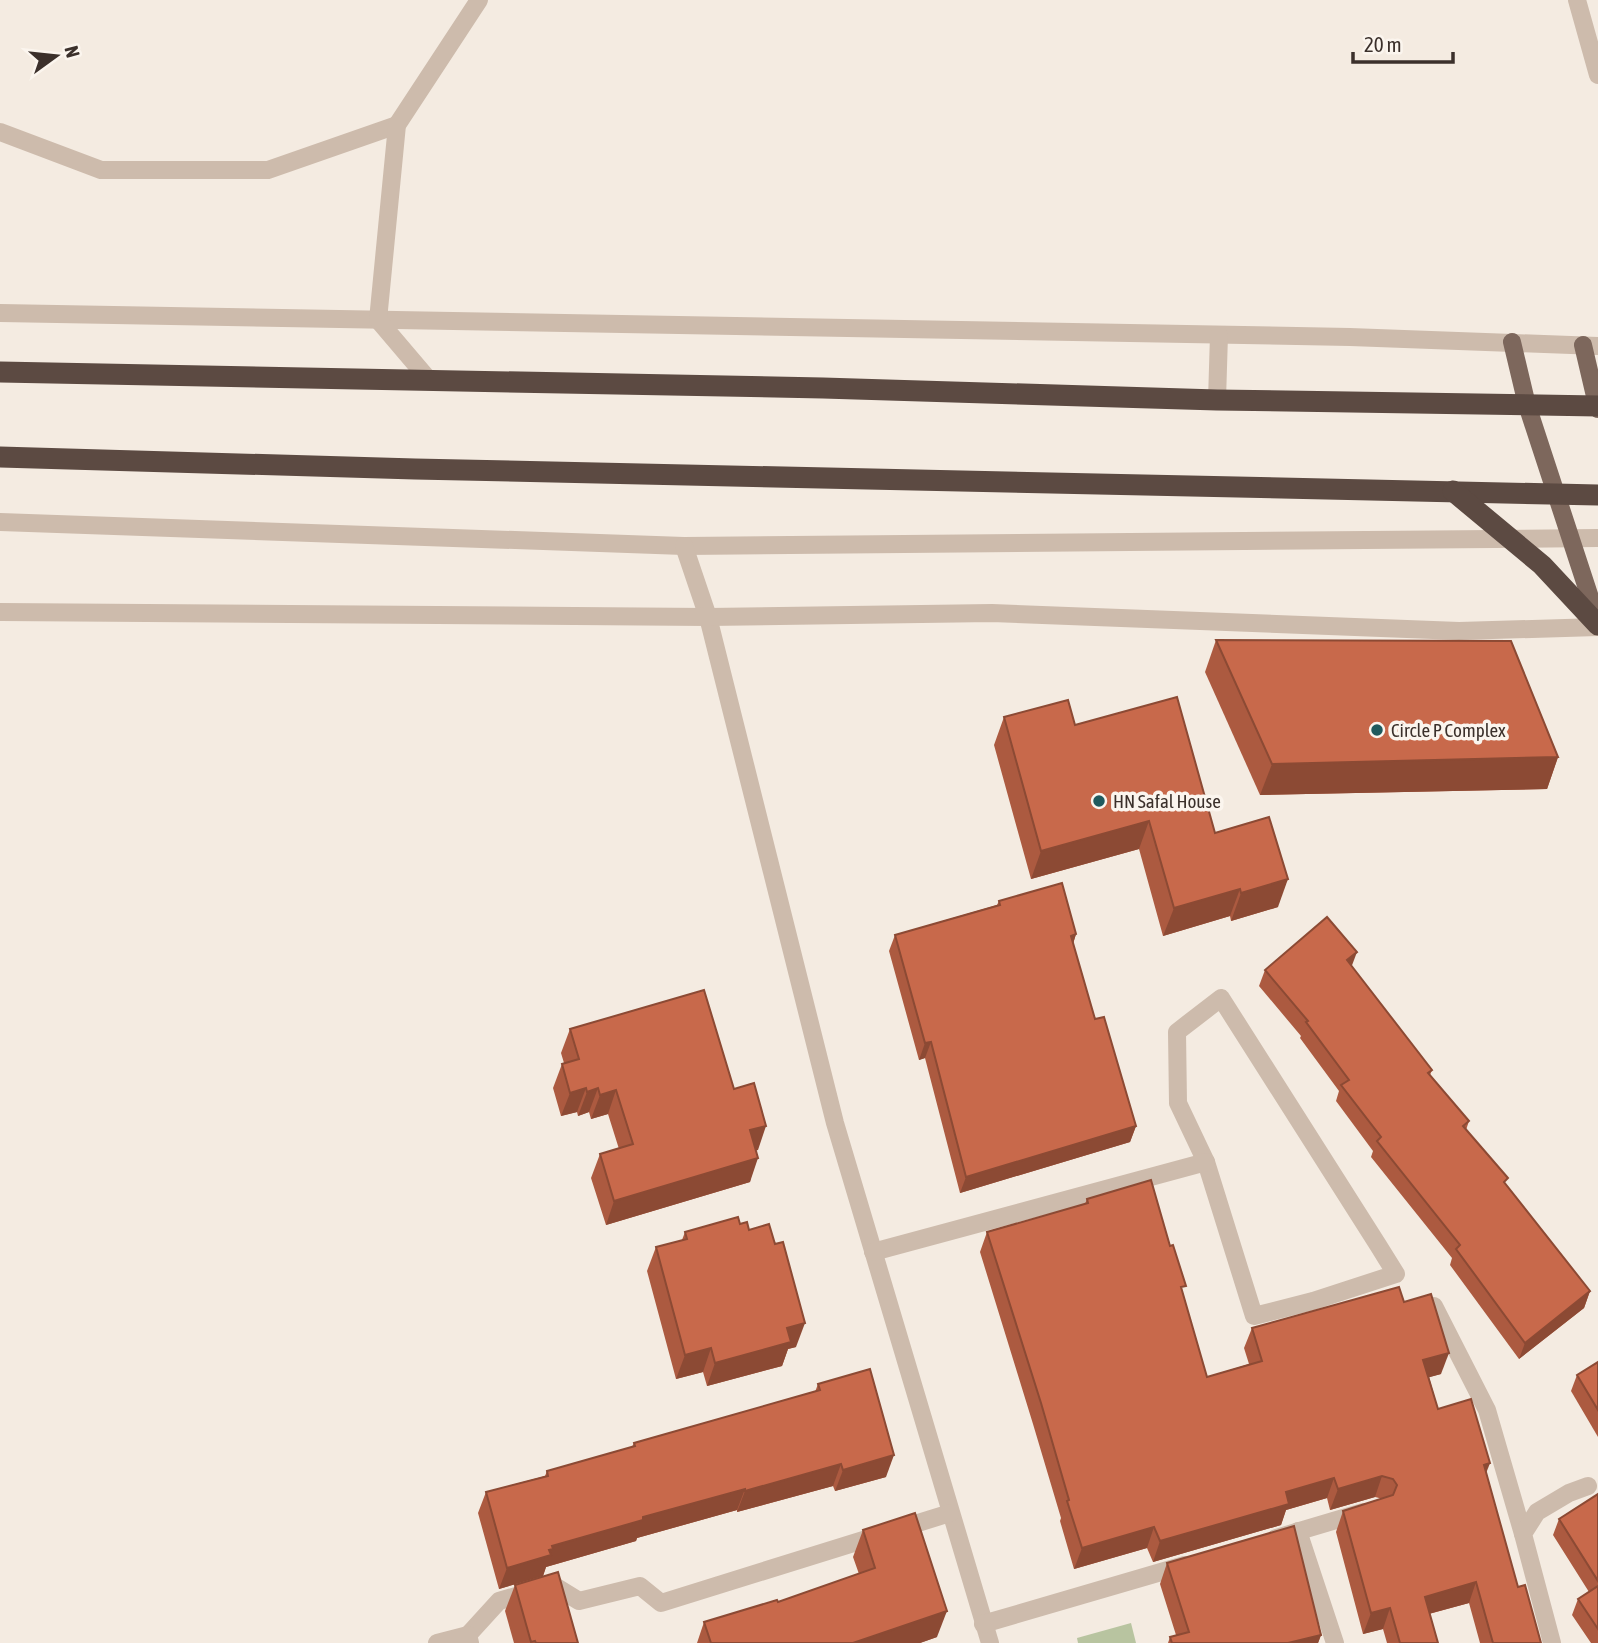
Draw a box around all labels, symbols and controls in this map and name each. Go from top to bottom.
north arrow [21,21,91,91]
scale bar [1353,21,1453,65]
text: 20 m [1364,32,1402,56]
text: N [60,43,84,60]
place label: Circle P Complex [1391,719,1506,741]
marker: Circle P Complex [1369,722,1385,738]
place label: HN Safal House [1113,790,1221,812]
marker: HN Safal House [1091,793,1107,809]

